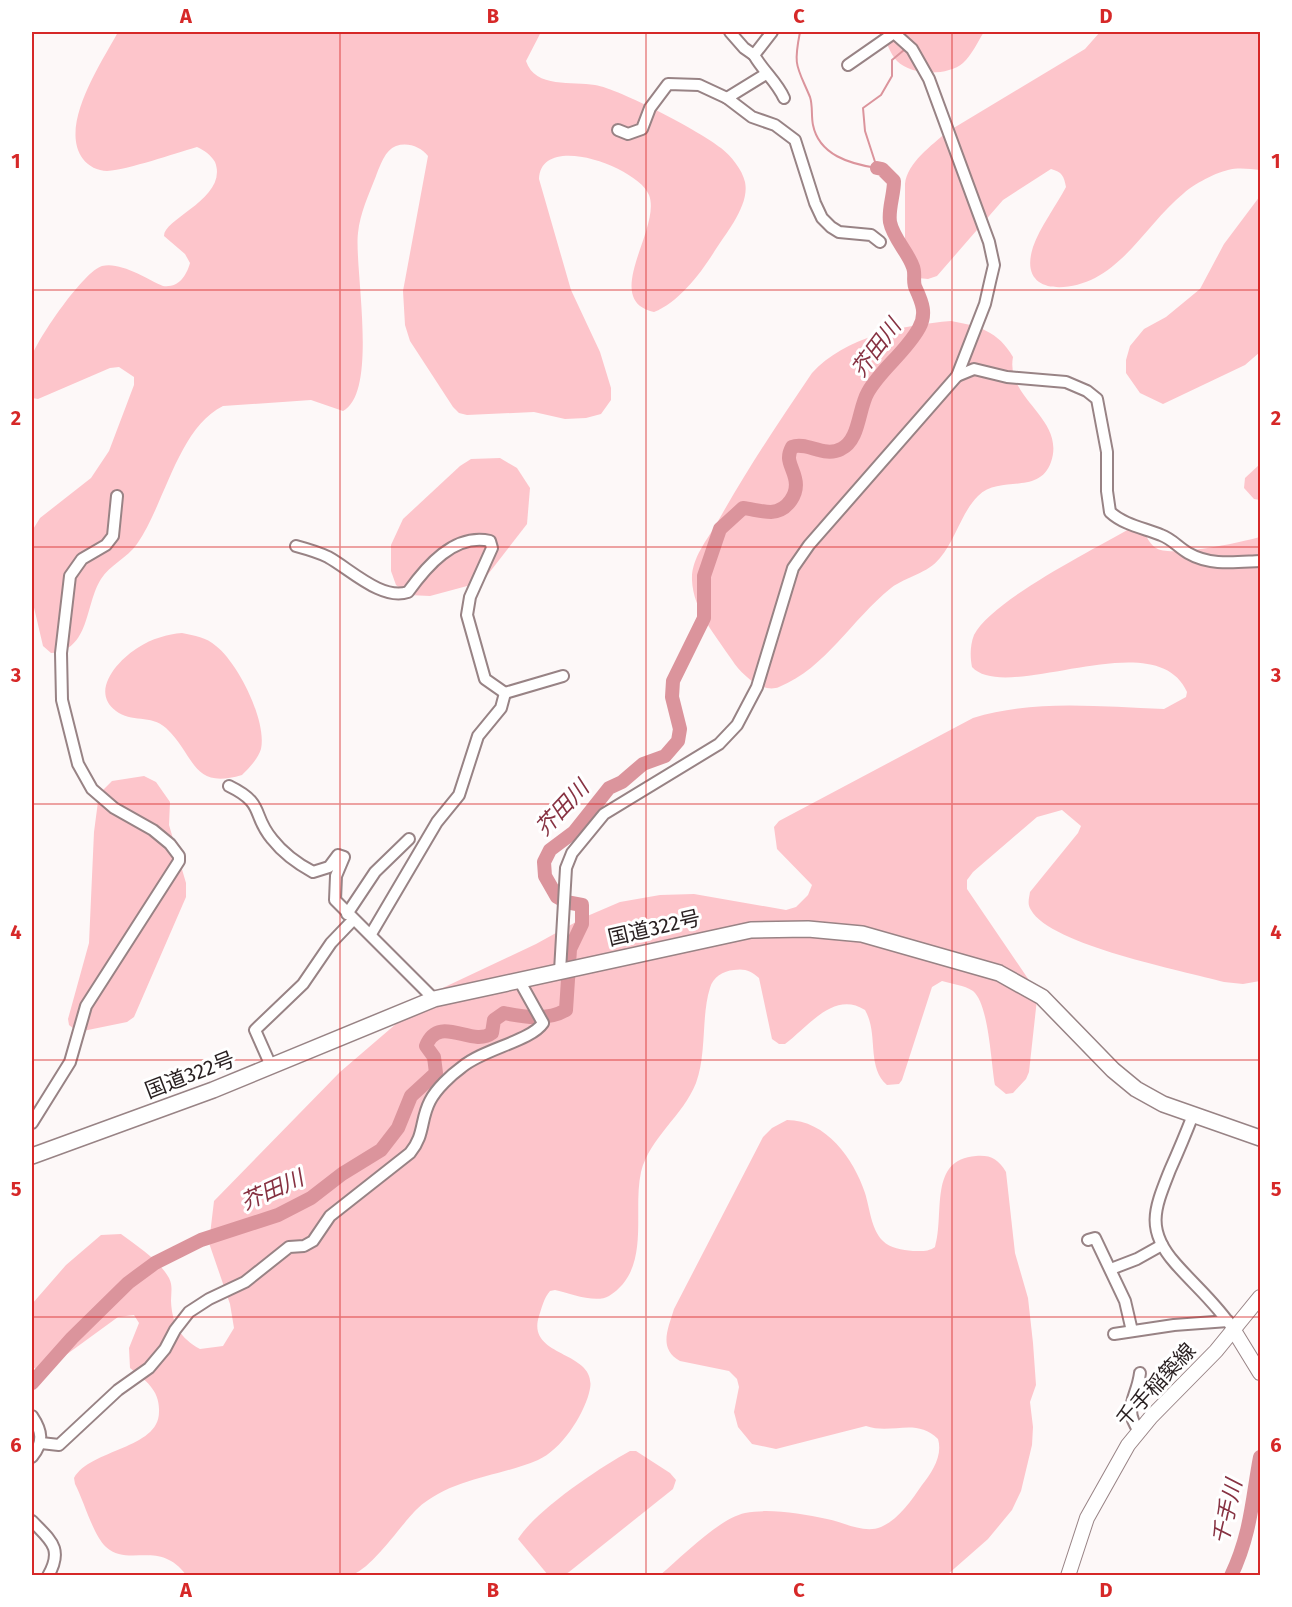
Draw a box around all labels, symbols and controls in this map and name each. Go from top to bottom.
text: A [179,4,193,28]
text: B [487,4,499,28]
text: C [793,4,805,28]
text: D [1099,4,1113,28]
text: 1 [11,149,21,173]
text: 1 [1271,149,1281,173]
water label: 芥田川 [845,312,908,382]
text: 2 [11,406,21,430]
text: 2 [1271,406,1281,430]
text: 3 [10,663,21,687]
text: 3 [1270,663,1281,687]
water label: 芥田川 [530,773,596,841]
street label: 国道322号 [605,905,703,951]
text: 4 [10,920,22,944]
text: 4 [1270,920,1282,944]
street label: 国道322号 [141,1046,239,1104]
water label: 芥田川 [236,1163,309,1216]
text: 5 [11,1177,22,1201]
text: 5 [1271,1177,1282,1201]
street label: 千手稲築線 [1111,1338,1201,1432]
text: 6 [10,1433,22,1457]
text: 6 [1270,1433,1282,1457]
water label: 千手川 [1206,1475,1248,1547]
text: A [179,1578,193,1602]
text: B [487,1578,499,1602]
text: C [793,1578,805,1602]
text: D [1099,1578,1113,1602]

